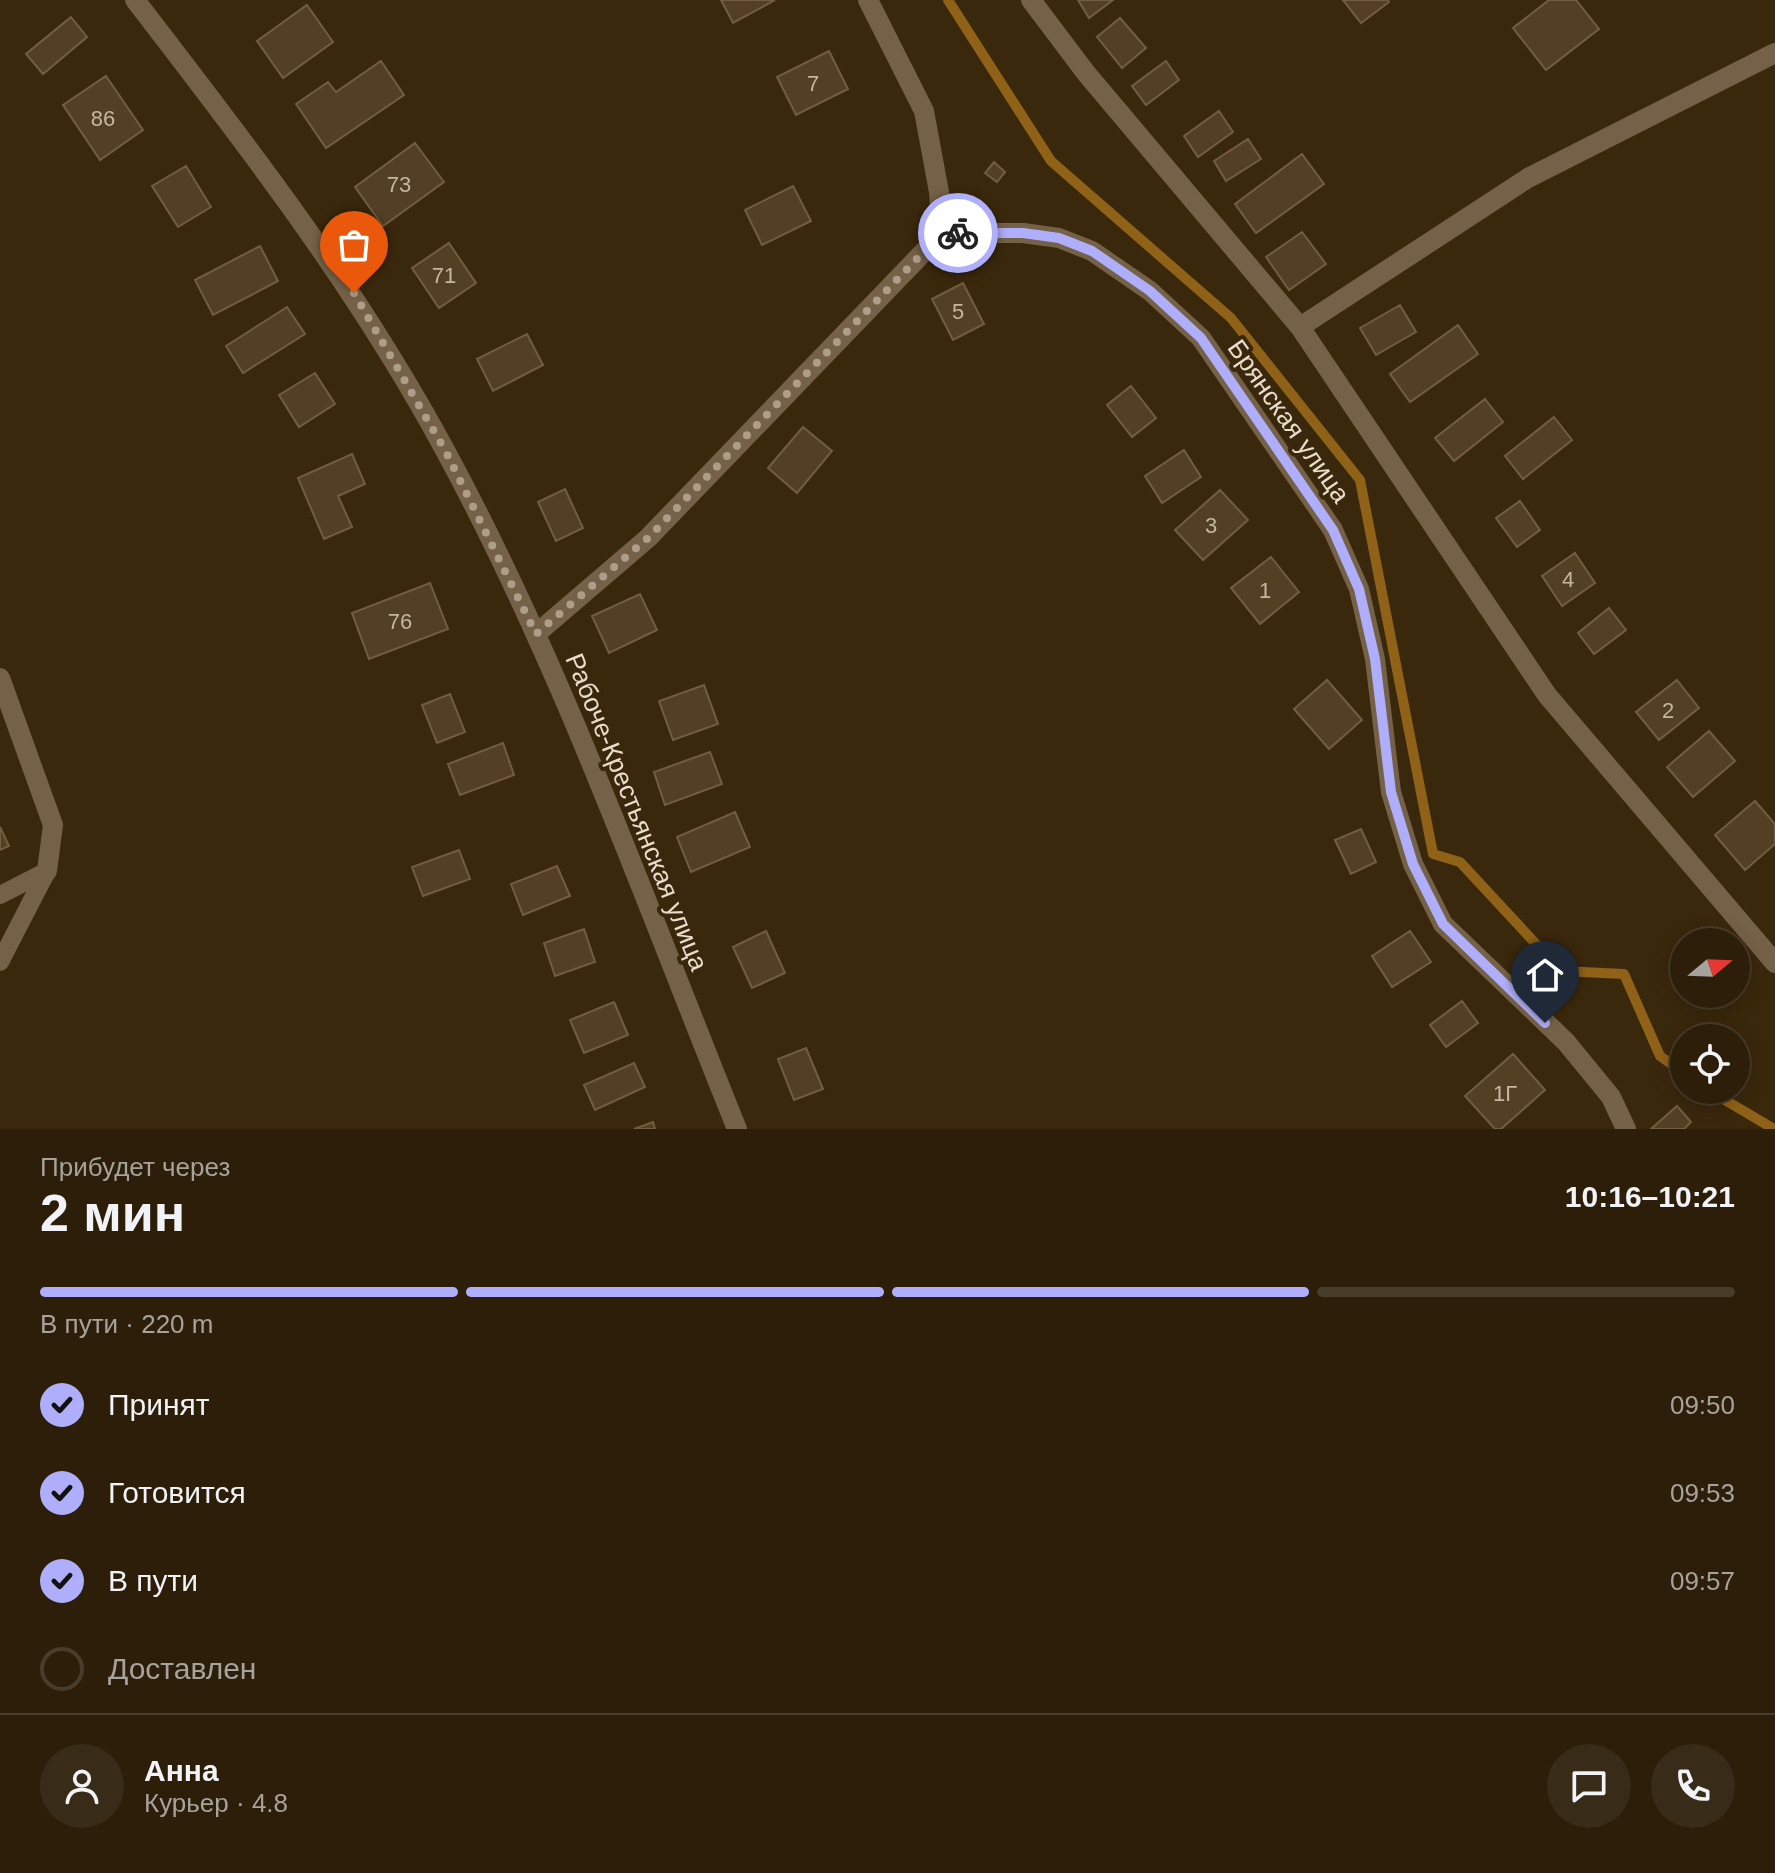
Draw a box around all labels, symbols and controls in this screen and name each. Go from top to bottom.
house number: 7 [807,71,819,96]
house number: 86 [91,106,115,131]
house number: 73 [387,172,411,197]
courier [918,193,998,273]
pin [320,211,388,293]
icon: bike [936,211,980,255]
icon: bag [332,223,376,267]
house number: 71 [432,263,456,288]
house number: 5 [952,299,964,324]
street label: Брянская улица [1222,334,1357,509]
house number: 3 [1205,513,1217,538]
house number: 4 [1562,567,1574,592]
house number: 1 [1259,578,1271,603]
house number: 76 [388,609,412,634]
street label: Рабоче-Крестьянская улица [559,649,715,976]
house number: 2 [1662,698,1674,723]
north arrow [1670,928,1750,1008]
map controls [1670,928,1750,1104]
pin [1511,941,1579,1023]
icon: home [1523,953,1567,997]
button: locate [1670,1024,1750,1104]
house number: 1Г [1493,1081,1517,1106]
text: Прибудет через [40,1152,230,1182]
text: 10:16–10:21 [1565,1180,1735,1213]
text: 2 мин [40,1184,185,1242]
text: В пути · 220 m [40,1309,213,1339]
icon: check [40,1383,84,1427]
text: Принят [108,1388,210,1421]
text: 09:50 [1670,1390,1735,1420]
icon: check [40,1471,84,1515]
text: Готовится [108,1476,246,1509]
text: 09:53 [1670,1478,1735,1508]
icon: check [40,1559,84,1603]
text: В пути [108,1564,198,1597]
text: 09:57 [1670,1566,1735,1596]
text: Доставлен [108,1652,256,1685]
button: person [40,1744,124,1828]
button: chat [1547,1744,1631,1828]
button: phone [1651,1744,1735,1828]
text: Анна [144,1754,219,1787]
text: Курьер · 4.8 [144,1788,288,1818]

